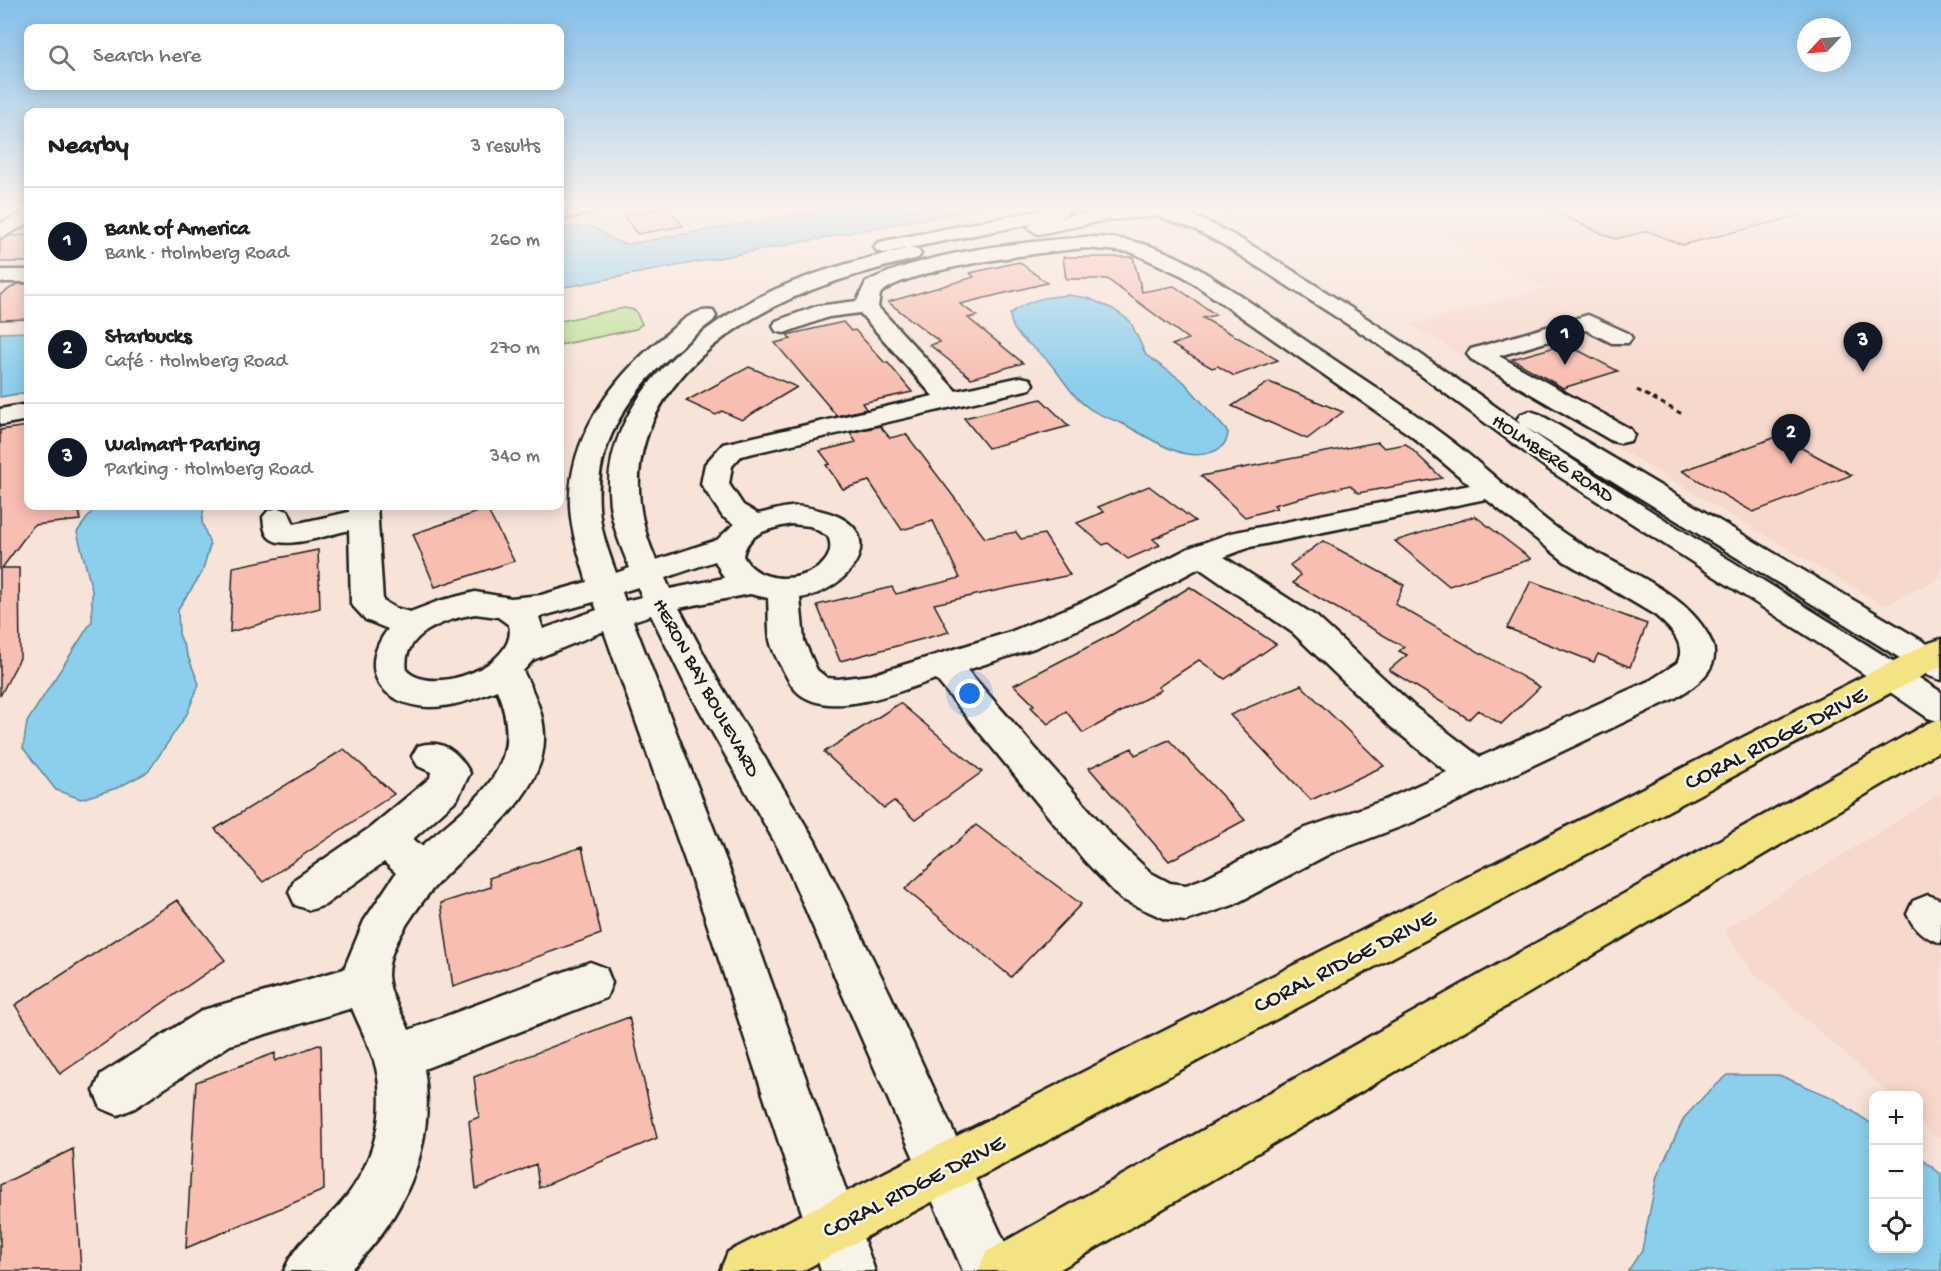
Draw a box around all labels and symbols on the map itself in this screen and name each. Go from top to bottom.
north arrow [1797,18,1851,72]
pin: 1 [1546,316,1584,365]
pin: 3 [1844,322,1882,372]
street label: HOLMBERG ROAD [1487,411,1618,510]
pin: 2 [1772,414,1810,464]
street label: HERON BAY BOULEVARD [646,596,764,783]
your location [955,679,984,708]
street label: CORAL RIDGE DRIVE [1681,681,1874,799]
street label: CORAL RIDGE DRIVE [1250,904,1443,1022]
street label: CORAL RIDGE DRIVE [819,1129,1012,1247]

